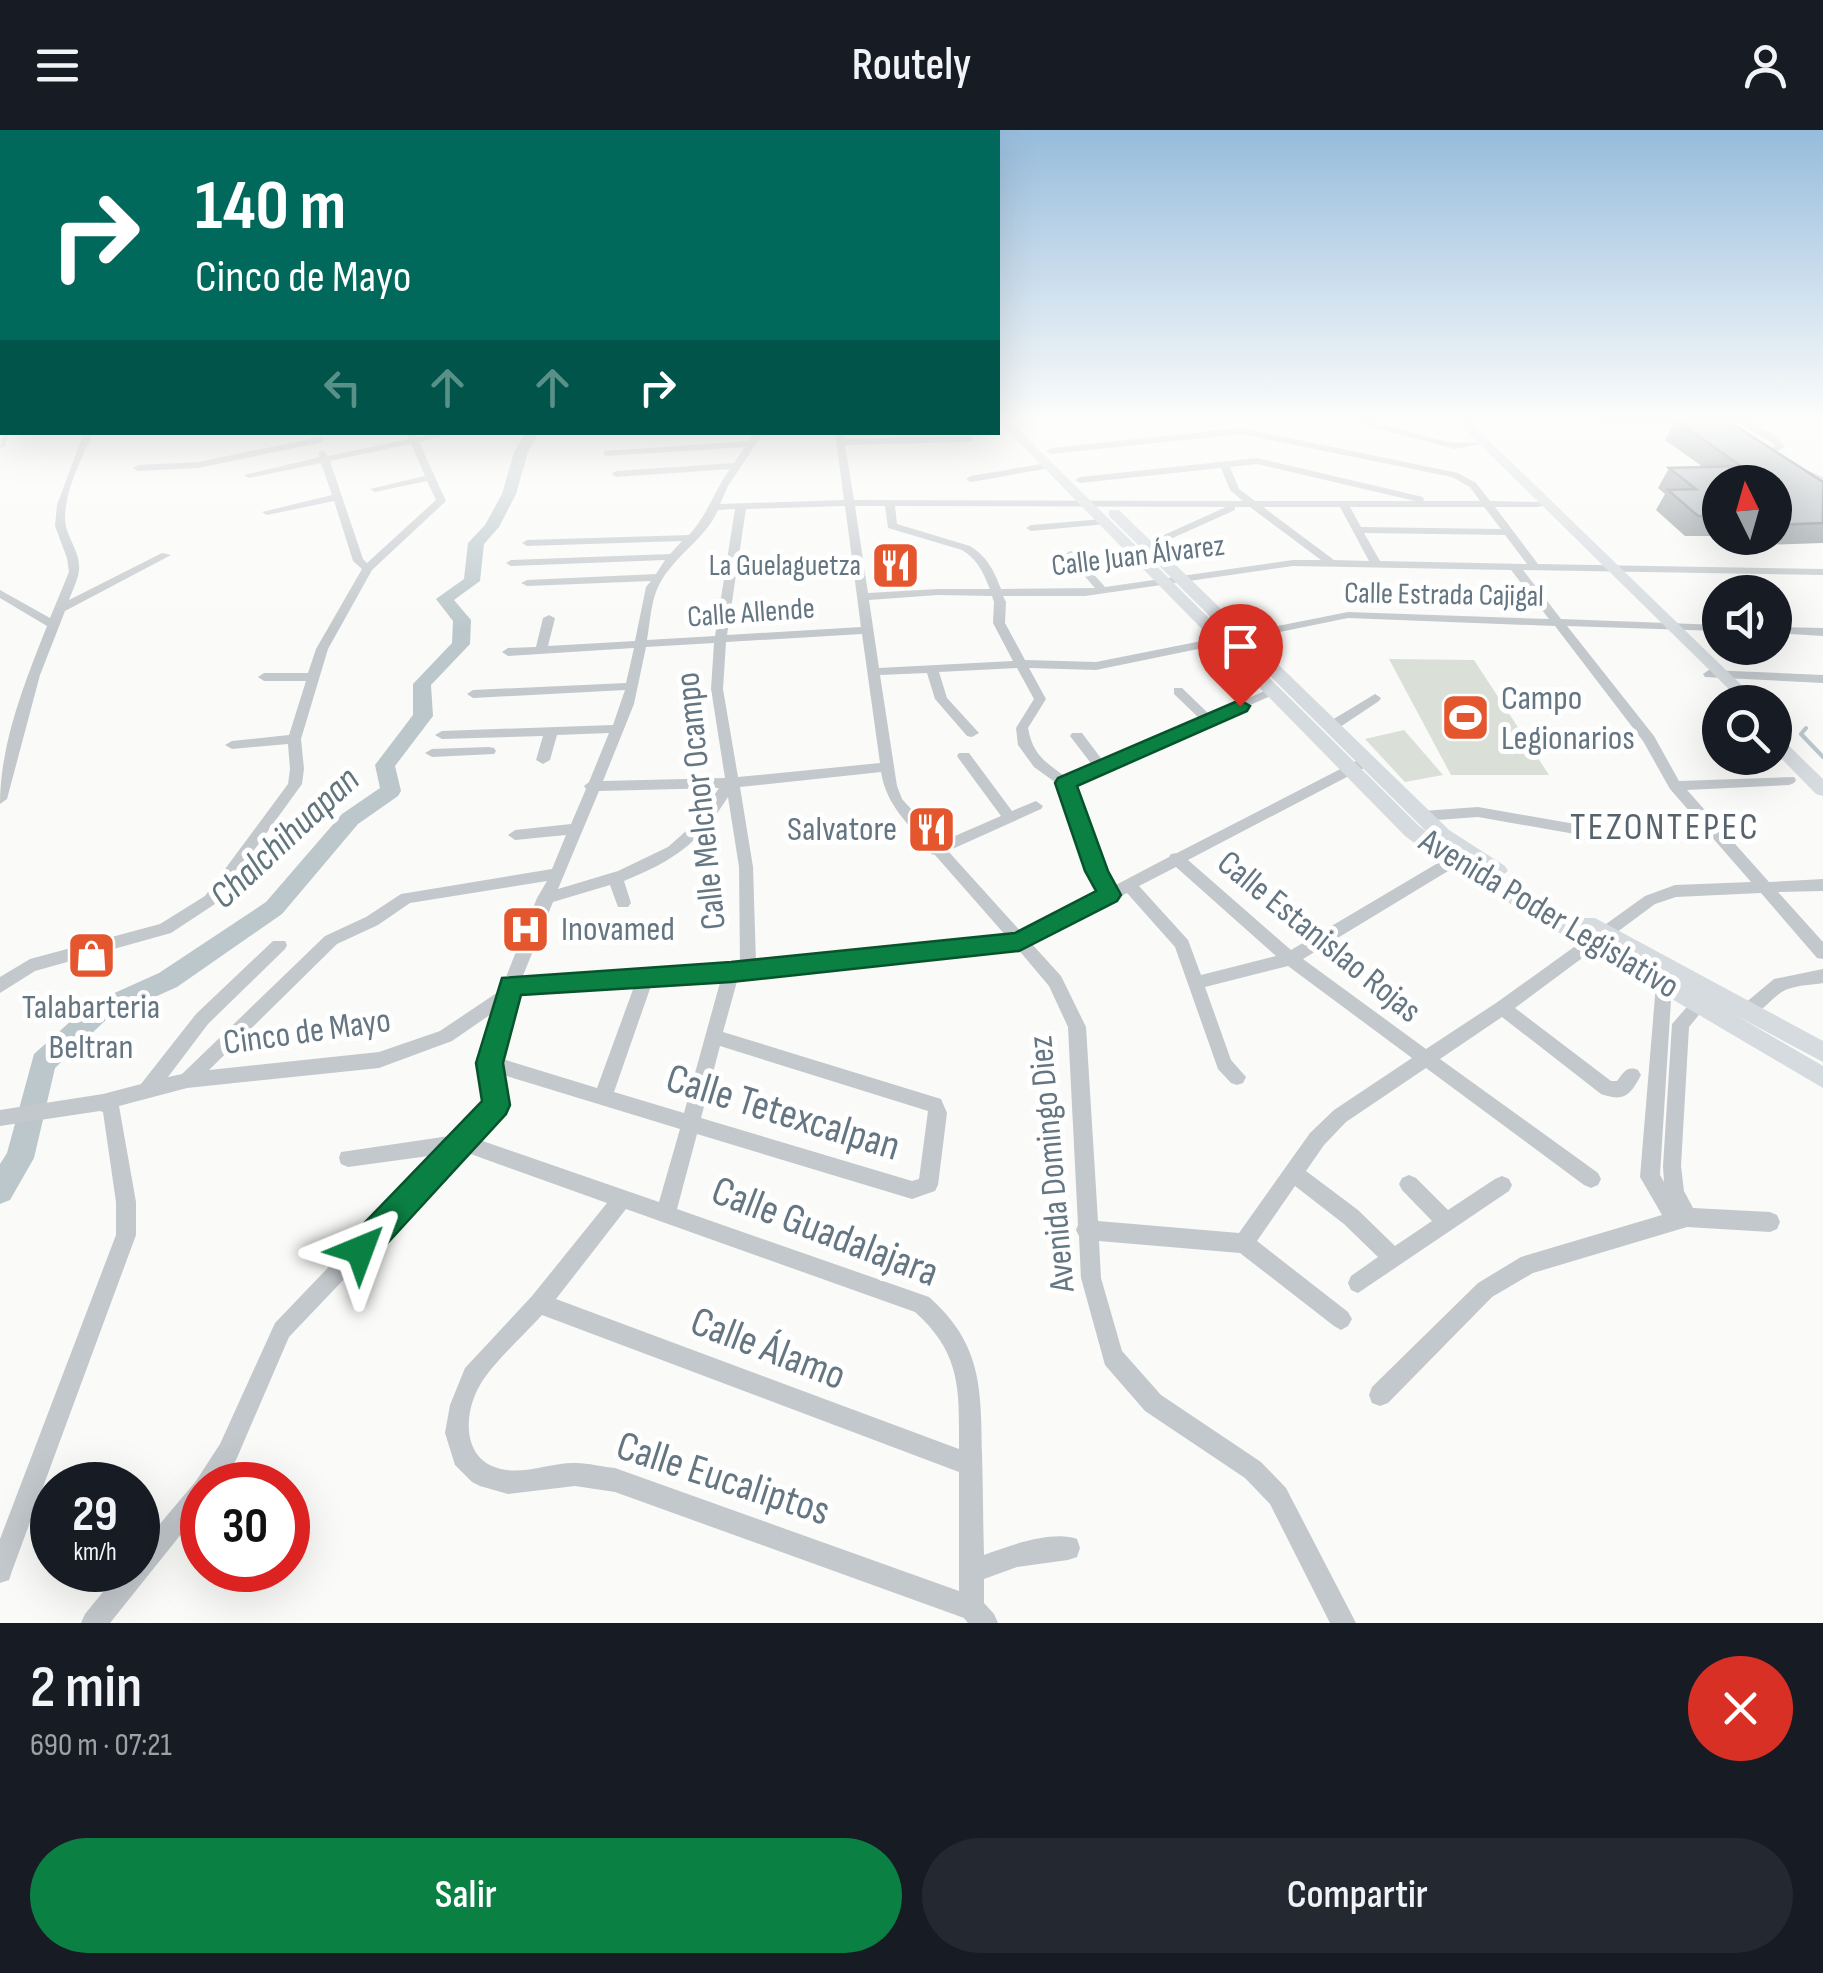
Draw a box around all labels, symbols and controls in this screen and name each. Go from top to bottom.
icon: menu [30,38,85,93]
text: Routely [852,38,971,93]
icon: person [1738,38,1793,93]
text: 140 m [195,165,346,249]
icon: right [30,170,160,300]
text: Cinco de Mayo [195,250,412,305]
icon: left [315,360,370,415]
icon: ahead [420,360,475,415]
icon: ahead [525,360,580,415]
icon: right [630,360,685,415]
north arrow [1702,465,1792,555]
map controls [1702,465,1792,775]
street label: Calle Juan Álvarez [1049,528,1227,584]
restaurant icon: La Guelaguetza [870,540,922,592]
place label: La Guelaguetza [709,548,861,584]
street label: Calle Estrada Cajigal [1344,575,1544,615]
button: sound [1702,575,1792,665]
street label: Calle Allende [686,591,816,635]
pin [1198,604,1283,707]
icon: arrive [1213,619,1268,674]
street label: Calle Melchor Ocampo [666,670,736,932]
place label: Campo Legionarios [1501,677,1635,760]
button: search [1702,685,1792,775]
sports icon: Campo Legionarios [1440,692,1492,744]
water label: Chalchihuapan [201,758,369,918]
restaurant icon: Salvatore [906,803,958,855]
district label: TEZONTEPEC [1570,805,1760,850]
place label: Salvatore [787,808,897,851]
street label: Avenida Poder Legislativo [1411,819,1687,1008]
street label: Calle Estanislao Rojas [1208,842,1430,1032]
hospital icon: Inovamed [500,903,552,955]
place label: Inovamed [561,908,675,951]
shop icon: Talabarteria Beltran [65,929,117,981]
place label: Talabarteria Beltran [22,986,160,1069]
street label: Cinco de Mayo [221,999,393,1065]
street label: Avenida Domingo Diez [1019,1034,1085,1295]
street label: Calle Tetexcalpan [660,1053,906,1173]
street label: Calle Guadalajara [704,1165,946,1299]
position arrow [308,1198,412,1302]
street label: Calle Álamo [683,1296,853,1402]
street label: Calle Eucaliptos [610,1421,836,1537]
speed limit sign: 30 [180,1462,310,1592]
text: 29 [72,1485,118,1545]
text: km/h [73,1537,117,1568]
text: 2 min [30,1652,142,1724]
button: close [1688,1656,1793,1761]
text: 690 m · 07:21 [30,1726,172,1765]
button: Salir [30,1838,902,1953]
button: Compartir [922,1838,1793,1953]

